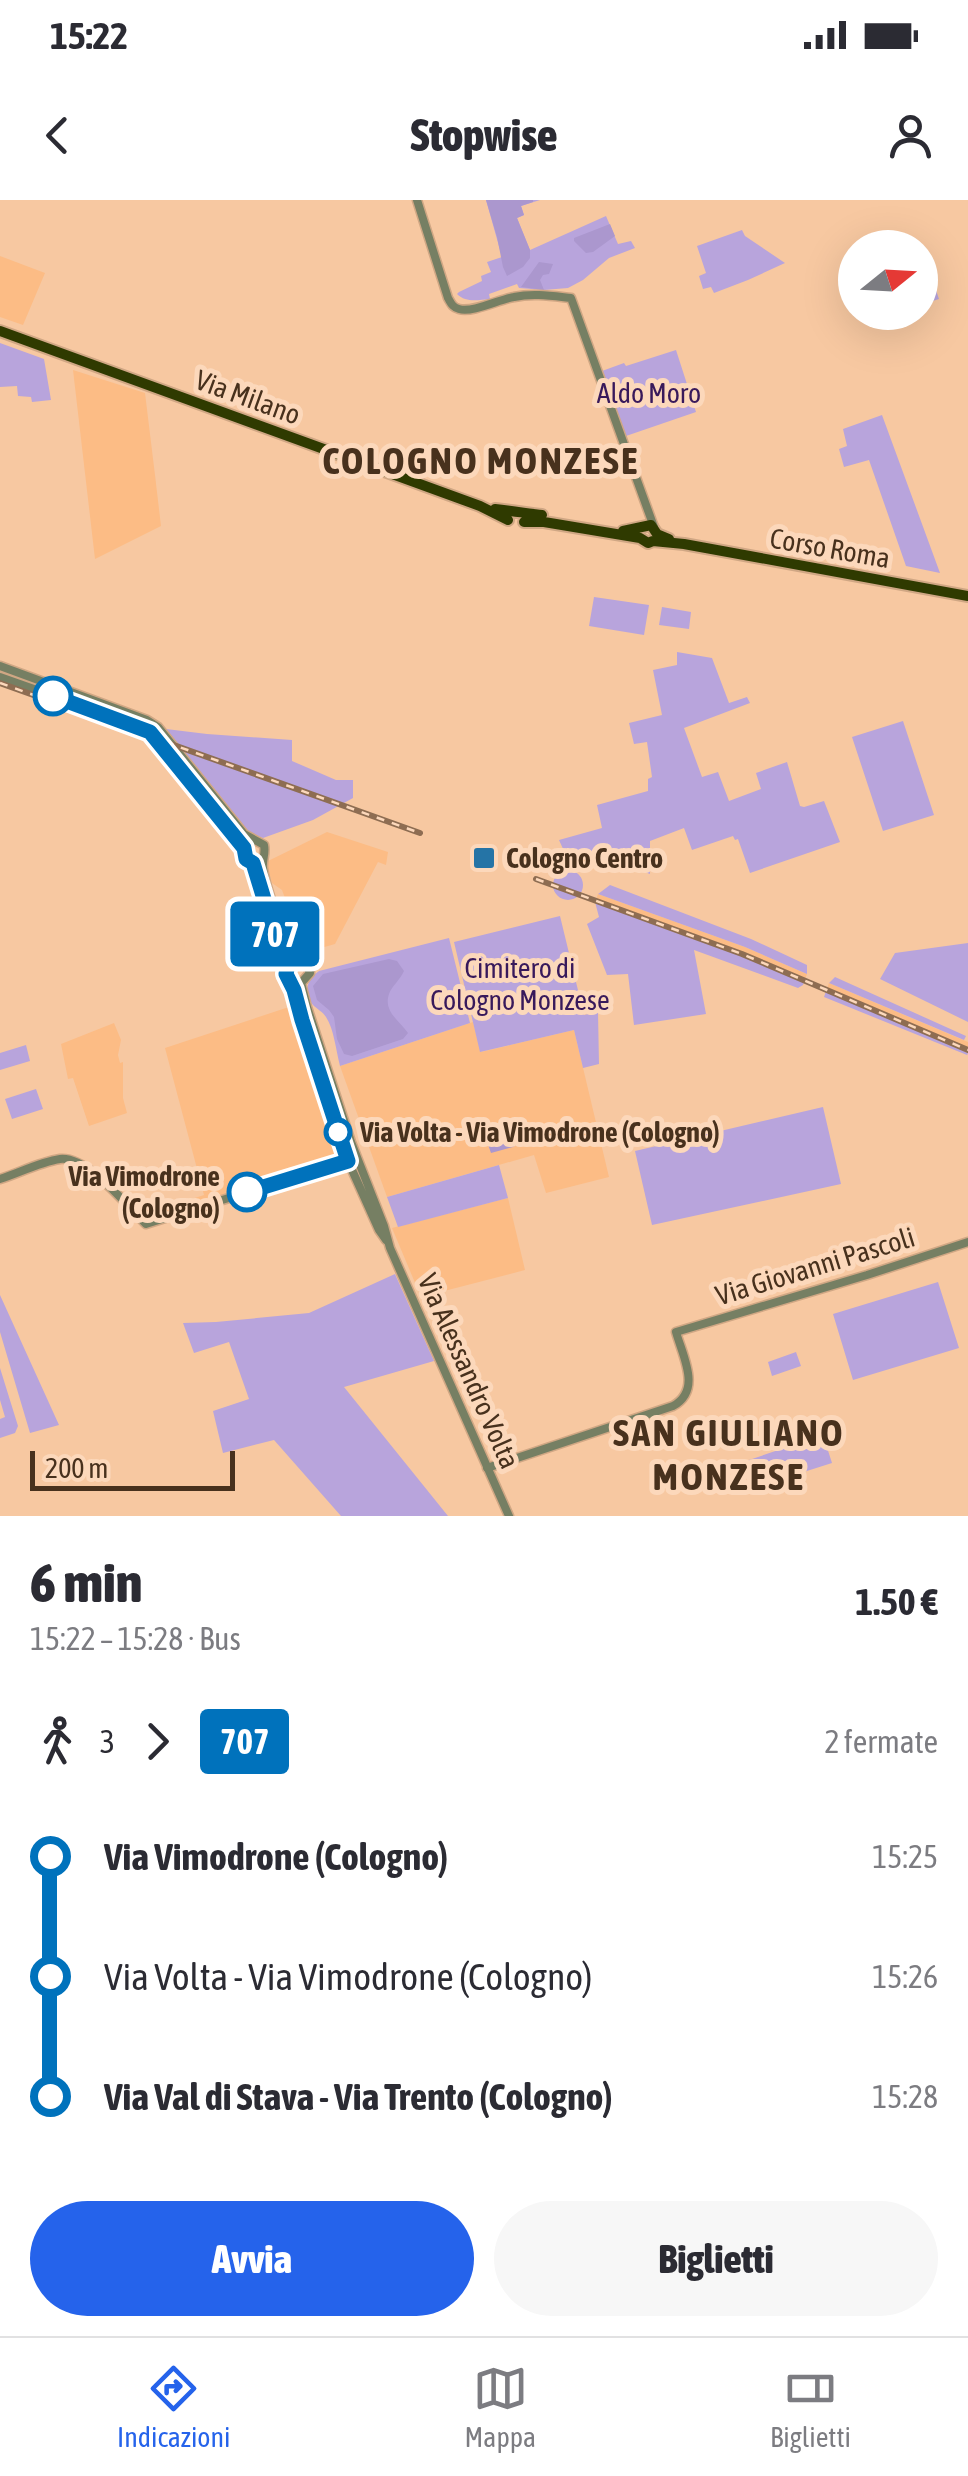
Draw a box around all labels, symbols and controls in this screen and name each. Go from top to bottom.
text: 15:22 [50,14,128,57]
icon: back [30,108,85,163]
icon: person [883,108,938,163]
text: Stopwise [411,109,557,161]
north arrow [838,230,938,330]
map controls [838,230,938,330]
street label: Via Milano [191,363,305,431]
park label: Aldo Moro [597,377,701,409]
district label: COLOGNO MONZESE [322,439,640,482]
street label: Corso Roma [768,522,892,574]
unlabelled marker [34,677,72,715]
place label: Cologno Centro [506,842,663,874]
marker: Cologno Centro [471,845,497,871]
line badge: 707 [218,902,332,966]
text: 707 [250,914,300,954]
park label: Cimitero di Cologno Monzese [430,952,610,1016]
place label: Via Volta - Via Vimodrone (Cologno) [359,1116,720,1148]
marker: Via Volta - Via Vimodrone (Cologno) [325,1119,351,1145]
place label: Via Vimodrone (Cologno) [68,1160,220,1224]
marker: Via Vimodrone (Cologno) [228,1173,266,1211]
street label: Via Giovanni Pascoli [712,1221,918,1311]
street label: Via Alessandro Volta [412,1269,526,1473]
district label: SAN GIULIANO MONZESE [613,1411,845,1498]
scale bar [30,1446,235,1490]
text: 200 m [45,1452,108,1484]
text: 6 min [30,1551,142,1614]
text: 1.50 € [855,1580,938,1623]
text: 15:22 – 15:28 · Bus [30,1620,241,1657]
icon: walk [30,1714,85,1769]
icon: forward [130,1714,185,1769]
text: 707 [220,1721,269,1761]
text: 3 [100,1723,115,1760]
text: 2 fermate [824,1723,938,1760]
text: Via Vimodrone (Cologno) [104,1835,448,1878]
text: 15:25 [872,1838,938,1875]
text: Via Volta - Via Vimodrone (Cologno) [104,1955,592,1998]
text: 15:26 [872,1958,938,1995]
text: Via Val di Stava - Via Trento (Cologno) [104,2075,613,2118]
text: 15:28 [872,2078,938,2115]
button: Avvia [30,2201,474,2316]
button: Biglietti [494,2201,938,2316]
tab: Indicazioni [117,2361,231,2453]
tab: Mappa [465,2361,536,2453]
tab: Biglietti [770,2361,851,2453]

